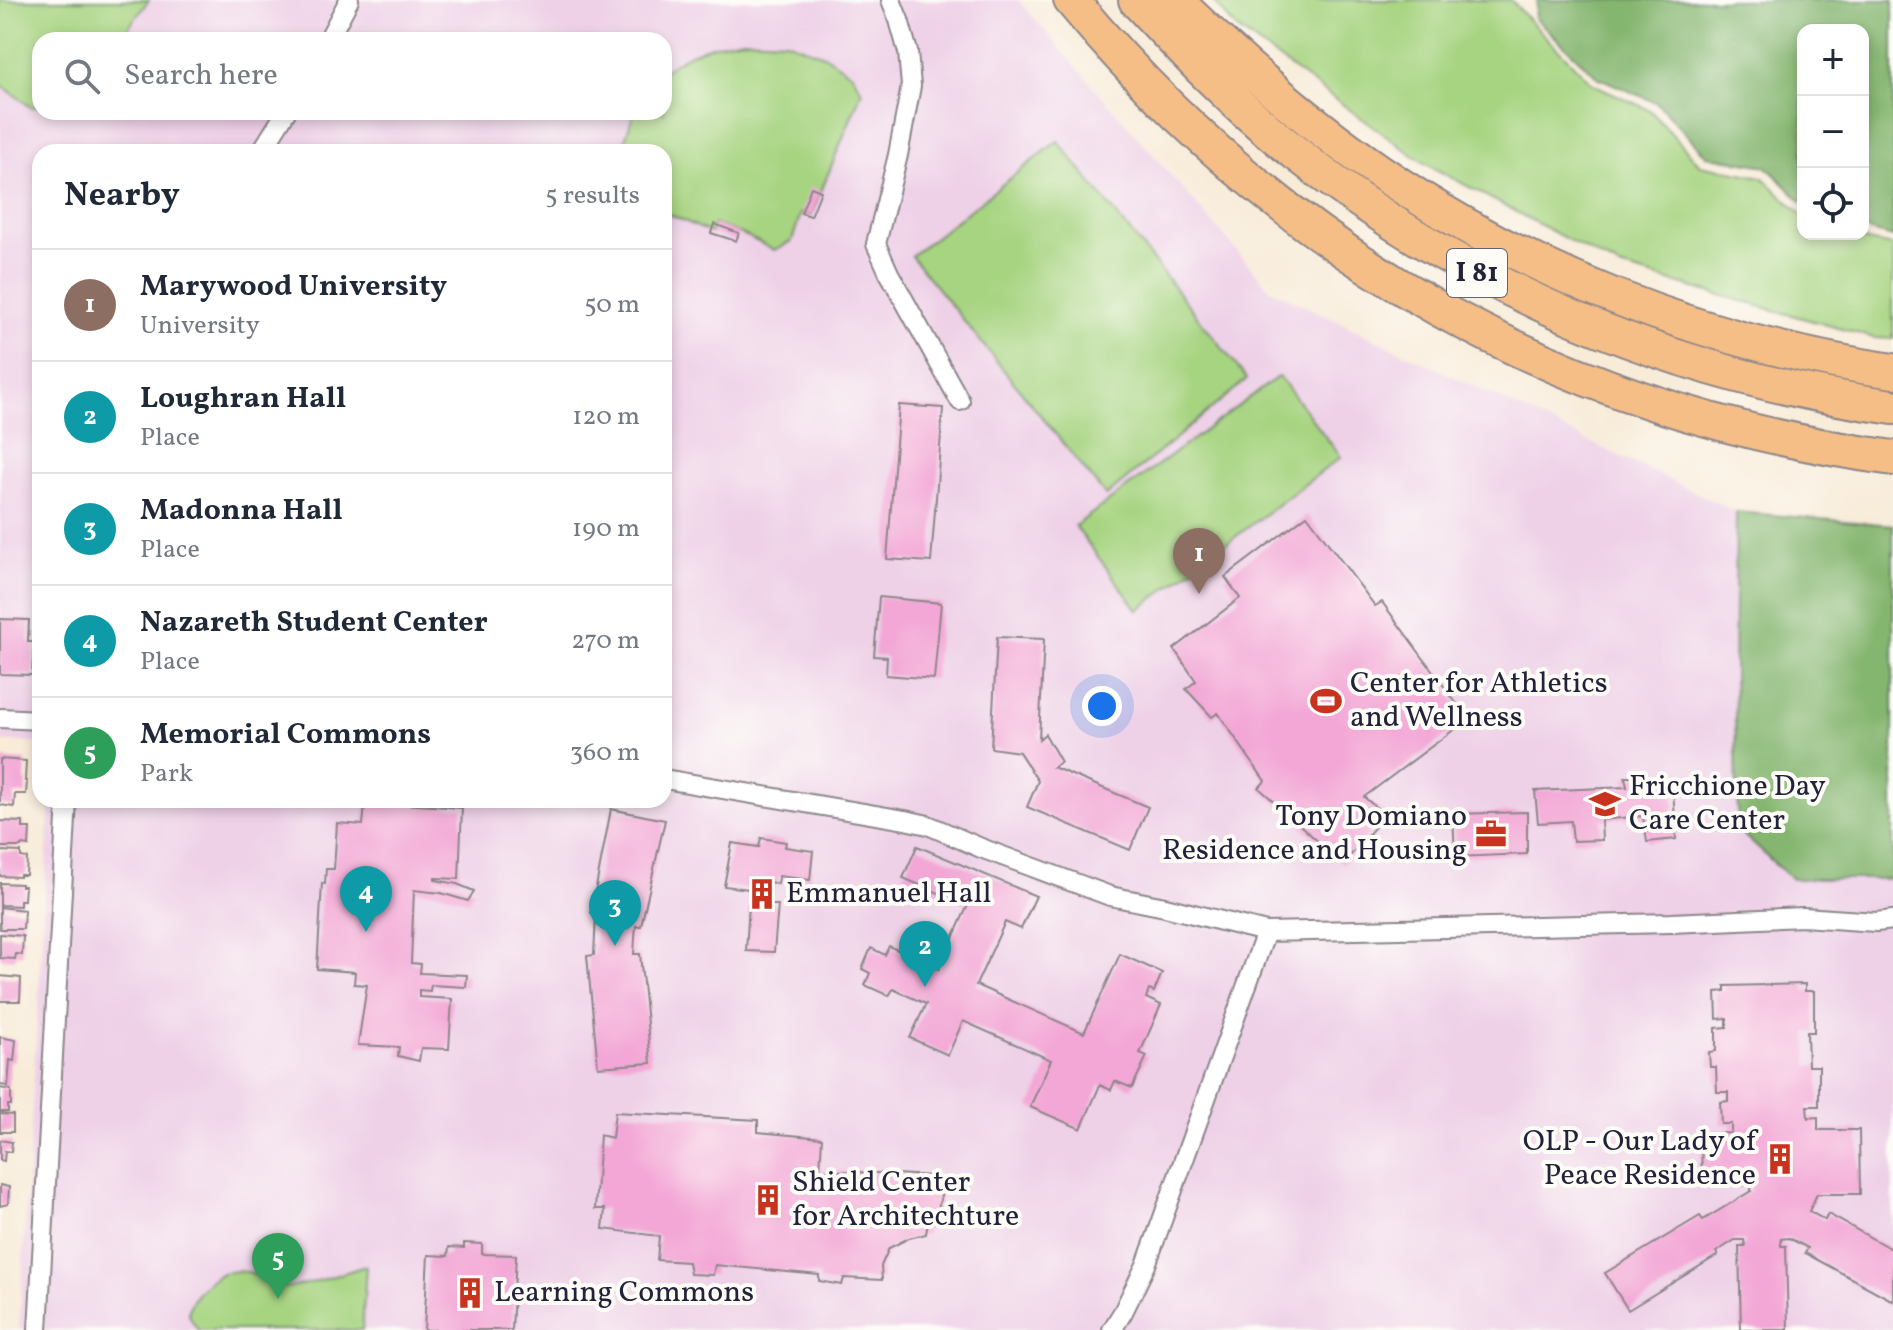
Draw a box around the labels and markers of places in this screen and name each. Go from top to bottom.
pin: 1 [1173,528,1225,594]
place label: Center for Athletics and Wellness [1350,663,1608,739]
sports icon: Center for Athletics and Wellness [1309,684,1343,718]
place label: Fricchione Day Care Center [1629,766,1826,842]
school or university icon: Fricchione Day Care Center [1588,787,1622,821]
place label: Tony Domiano Residence and Housing [1162,796,1467,872]
office icon: Tony Domiano Residence and Housing [1474,817,1508,851]
pin: 4 [340,866,392,932]
place label: Emmanuel Hall [786,873,992,915]
building icon: Emmanuel Hall [745,877,779,911]
pin: 3 [589,880,641,946]
pin: 2 [899,921,951,987]
place label: OLP - Our Lady of Peace Residence [1523,1121,1759,1197]
building icon: OLP - Our Lady of Peace Residence [1763,1142,1797,1176]
place label: Shield Center for Architechture [792,1162,1019,1238]
building icon: Shield Center for Architechture [751,1183,785,1217]
pin: 5 [252,1233,304,1299]
place label: Learning Commons [494,1272,754,1314]
building icon: Learning Commons [453,1276,487,1310]

